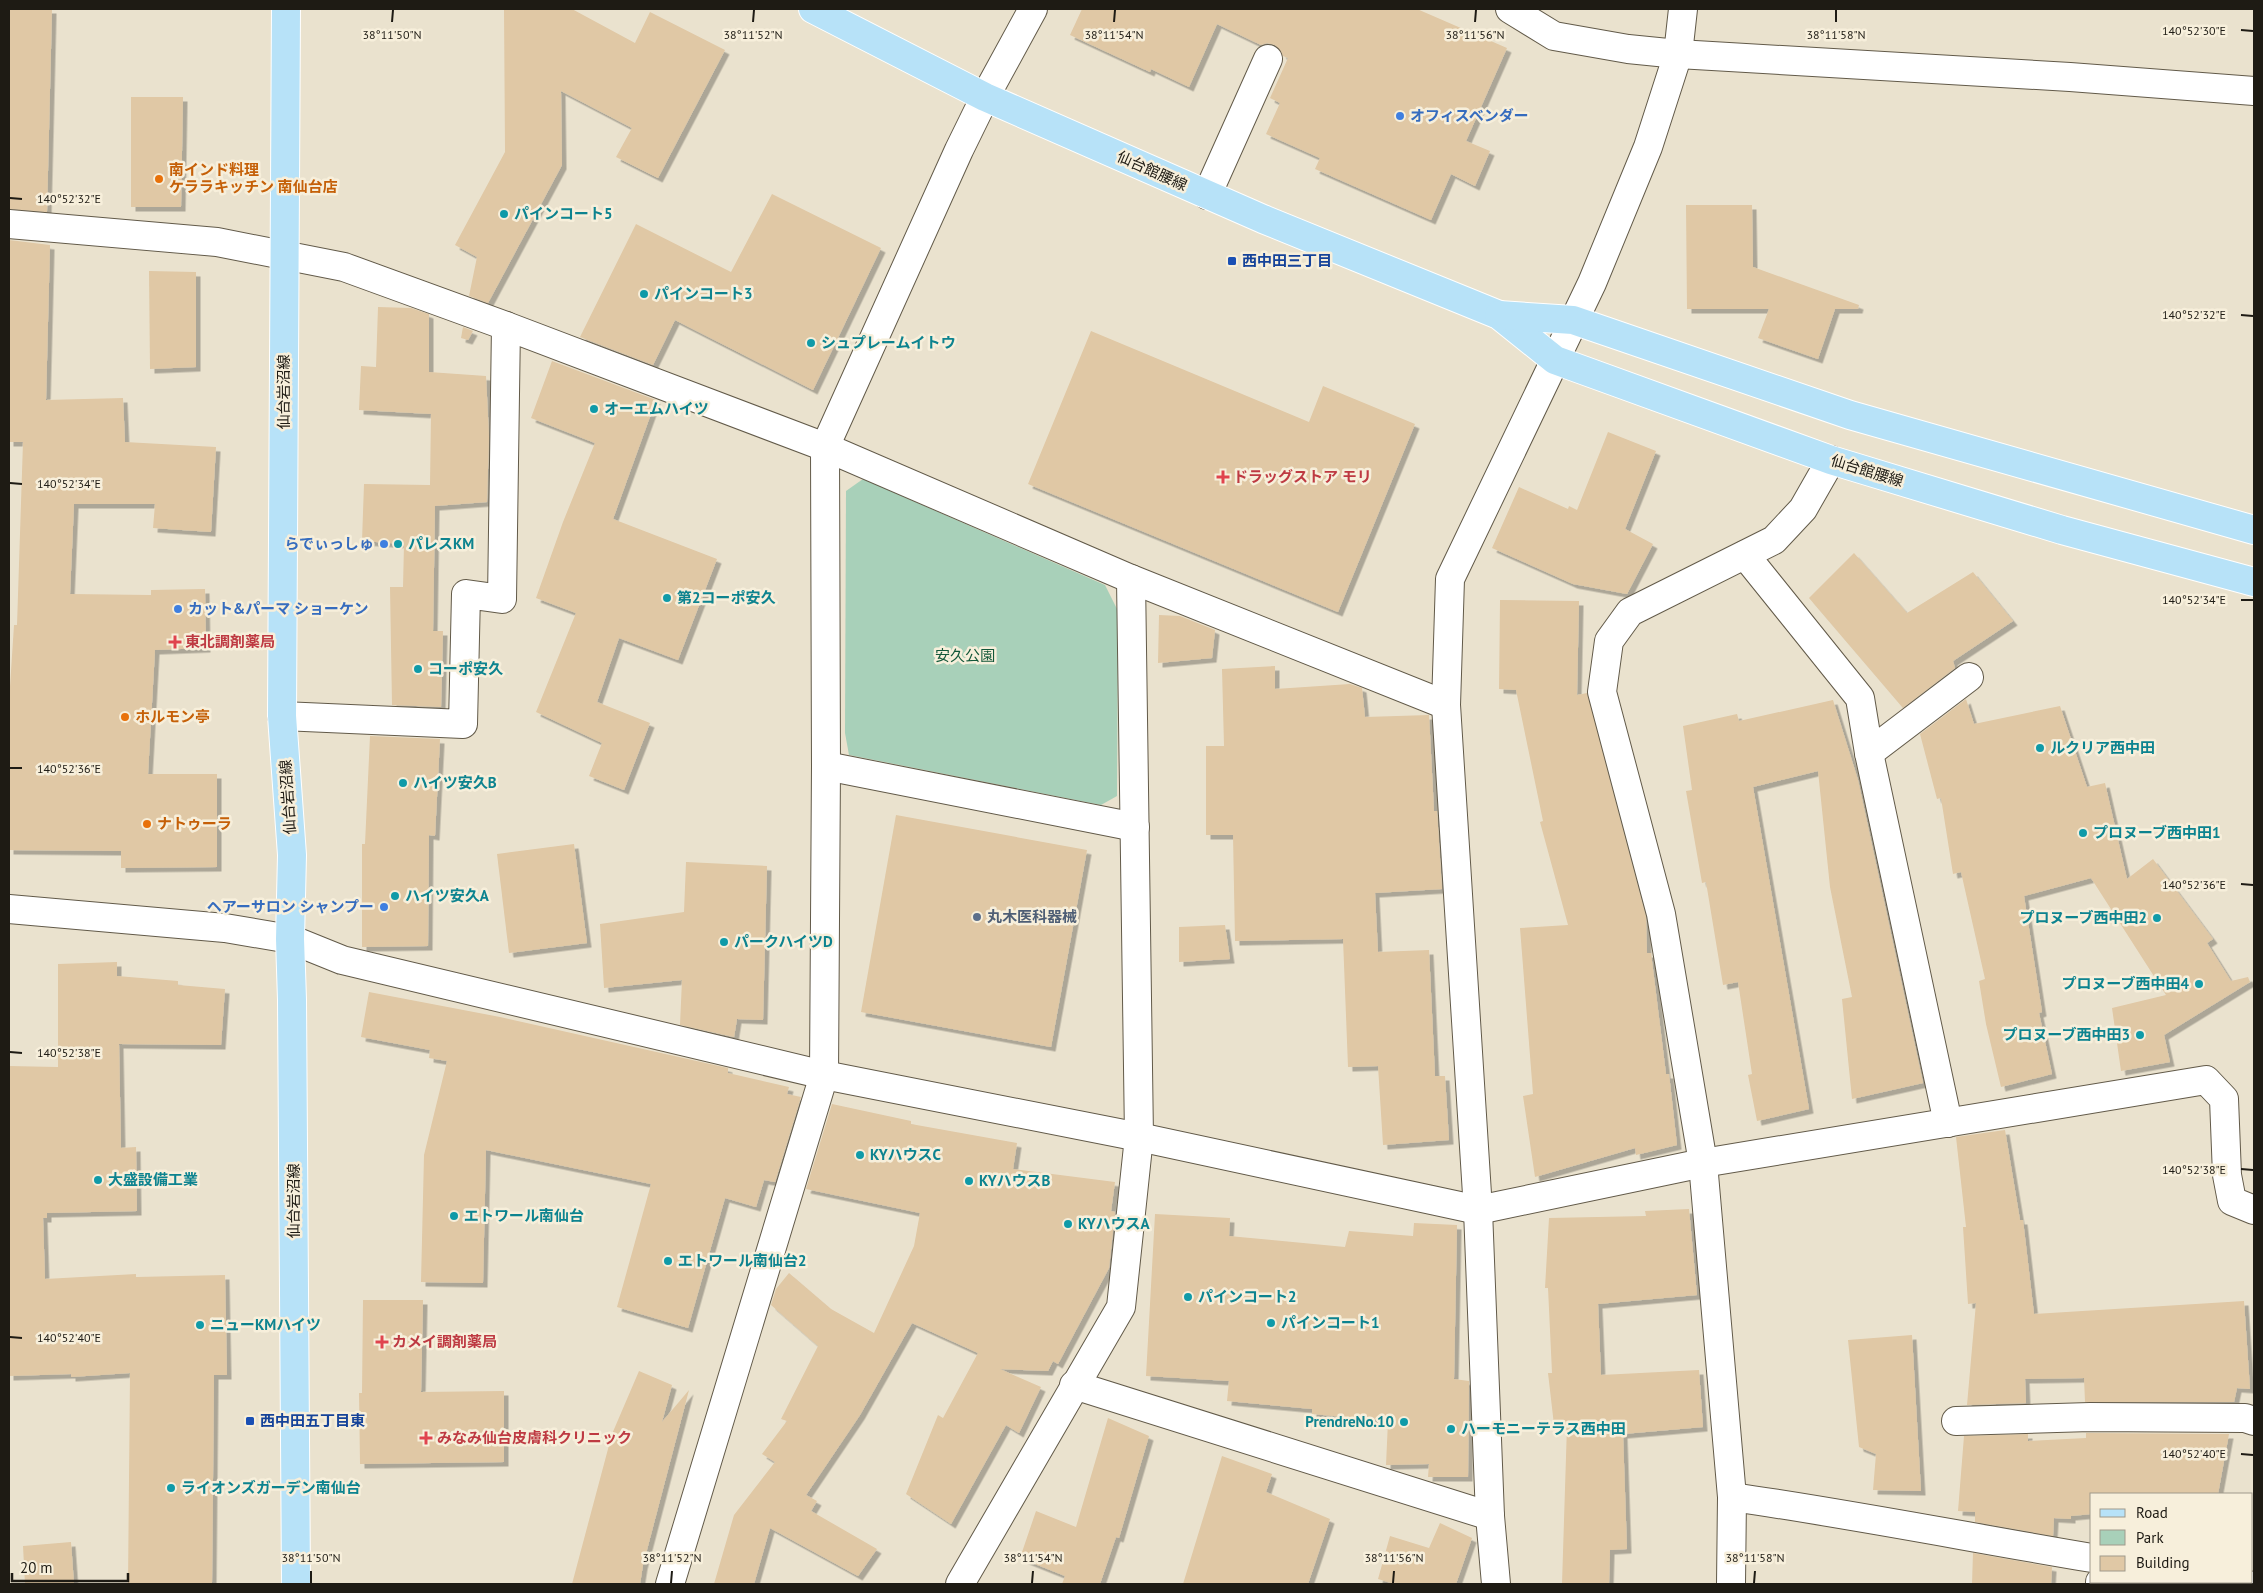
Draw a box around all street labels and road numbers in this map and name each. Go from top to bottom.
street label: 仙台館腰線 [1114,147,1190,194]
street label: 仙台岩沼線 [274,354,293,430]
street label: 仙台館腰線 [1828,450,1906,491]
street label: 仙台岩沼線 [275,759,300,835]
street label: 仙台岩沼線 [284,1163,303,1239]

